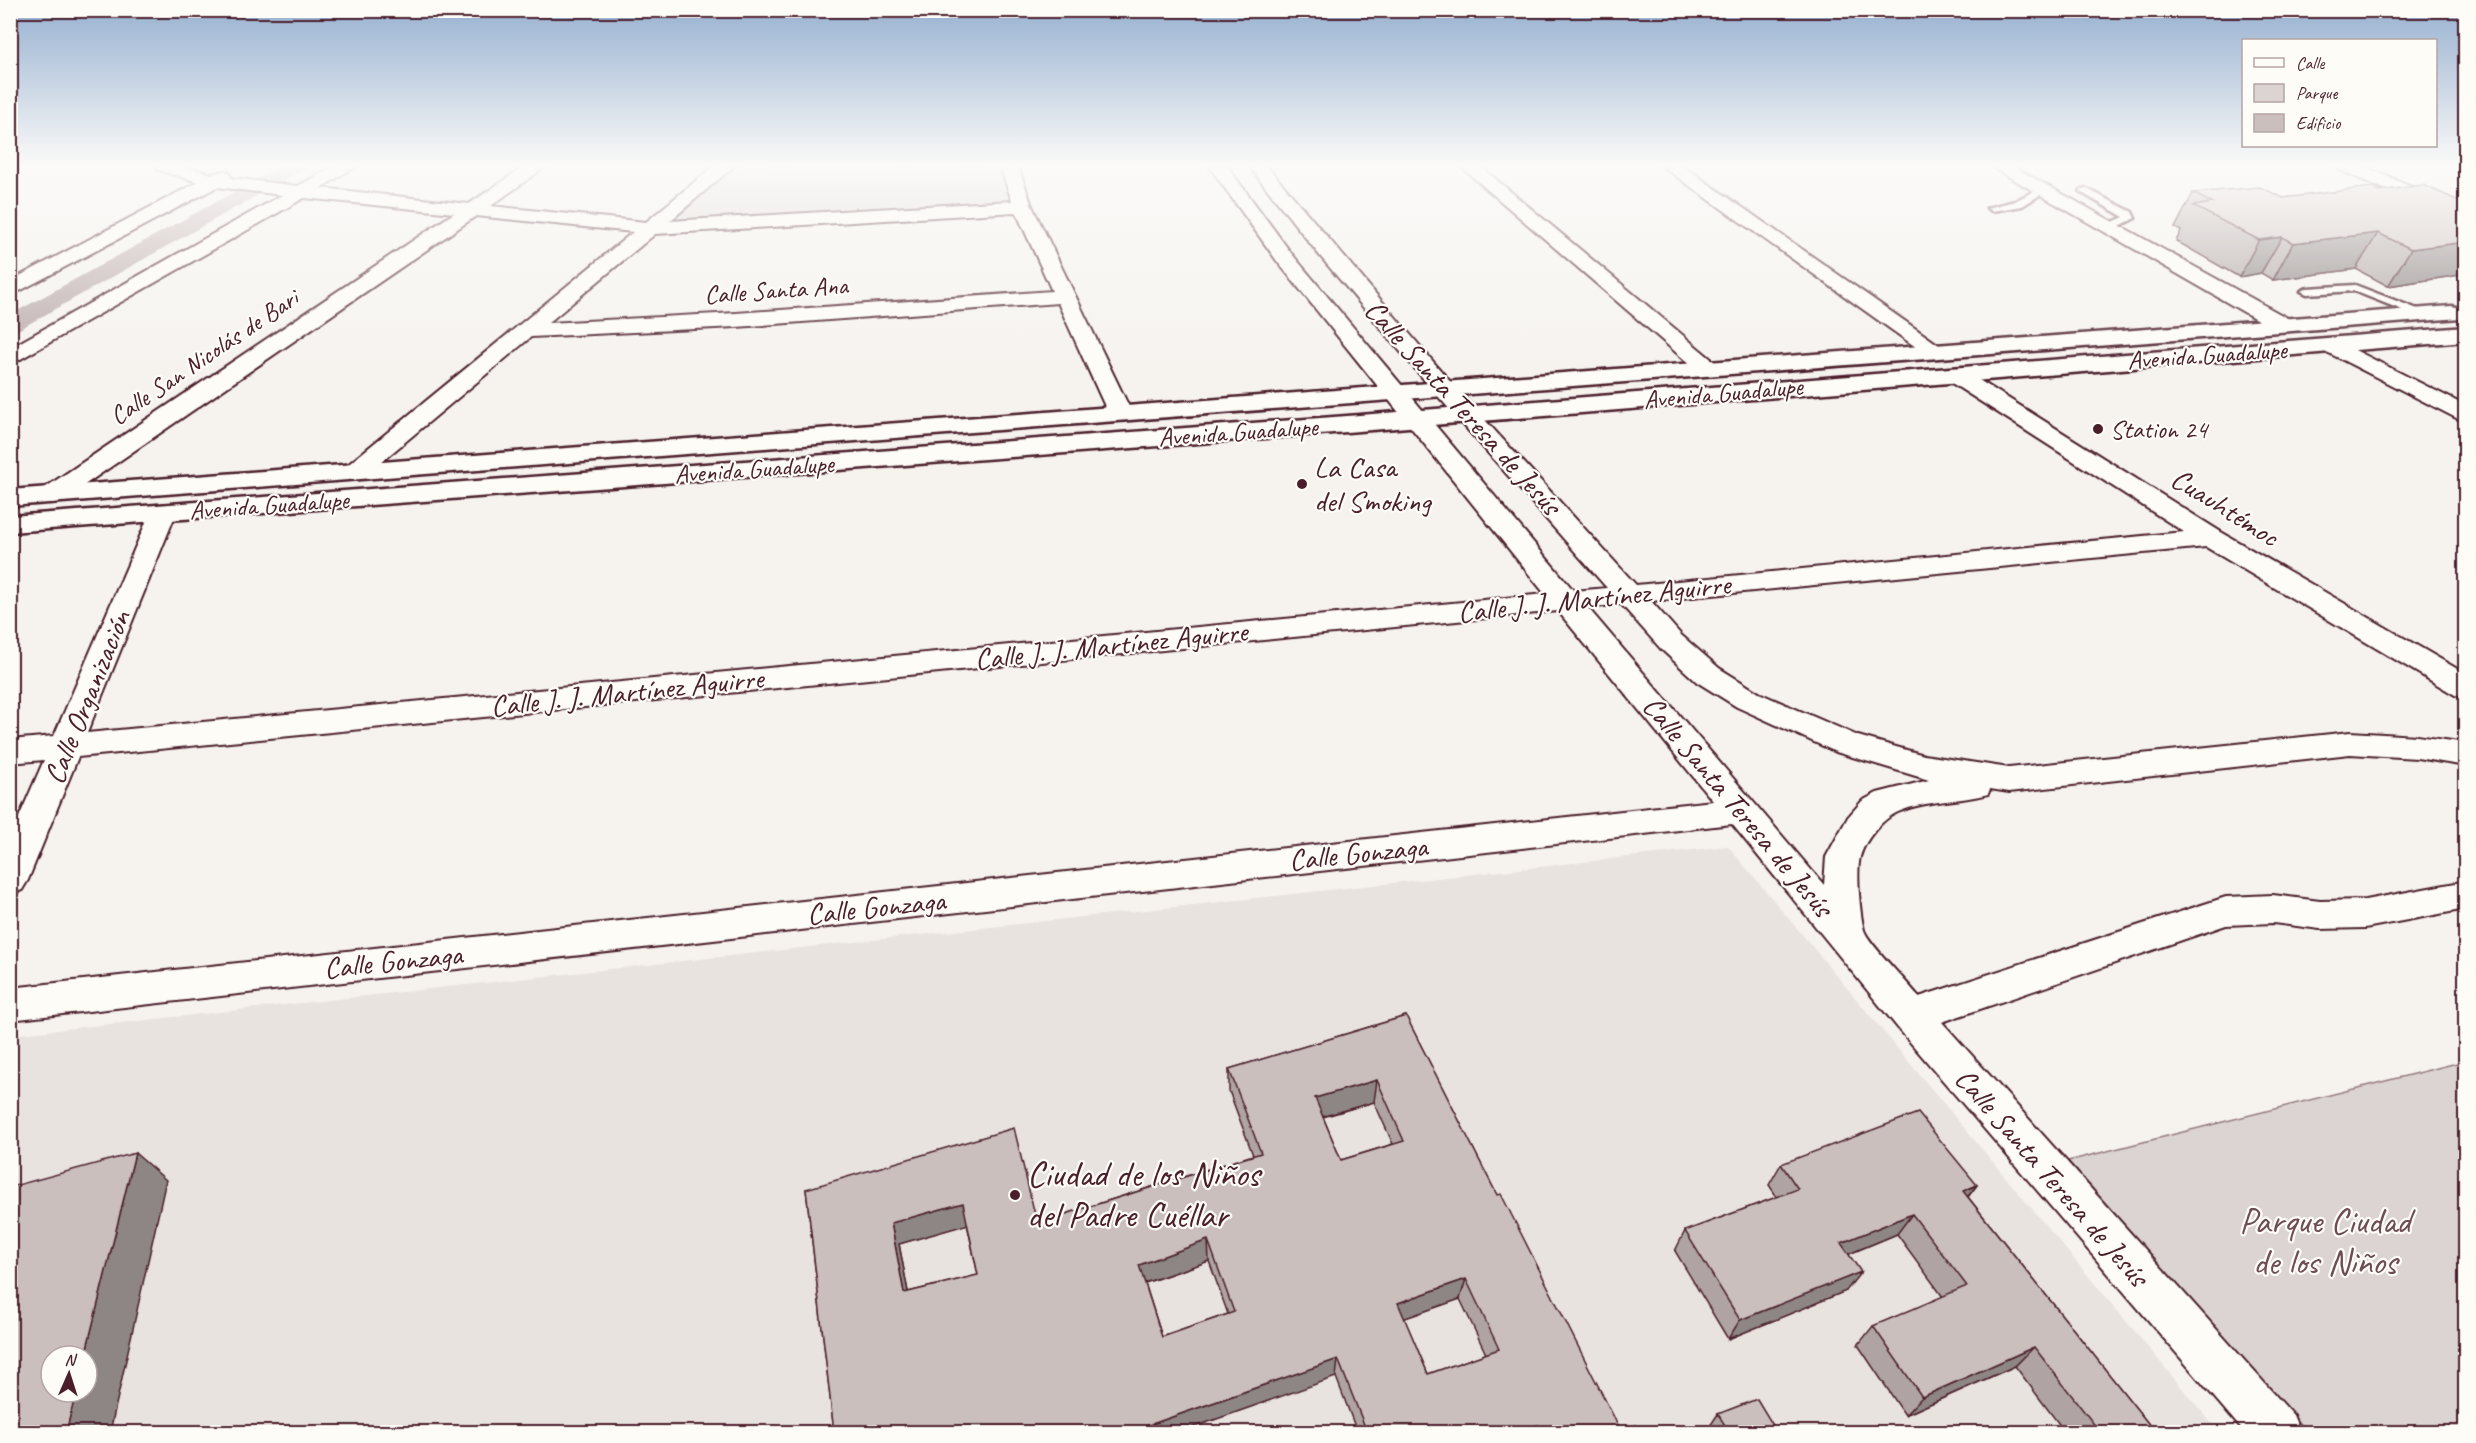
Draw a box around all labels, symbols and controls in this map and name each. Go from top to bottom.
legend [2242,39,2437,147]
text: Calle [2296,52,2325,74]
text: Parque [2296,82,2338,104]
text: Edificio [2296,112,2342,134]
street label: Calle Santa Ana [703,268,850,311]
street label: Calle San Nicolás de Bari [103,280,307,432]
street label: Calle Santa Teresa de Jesús [1356,291,1572,525]
street label: Avenida Guadalupe [2126,333,2289,377]
street label: Avenida Guadalupe [1642,369,1805,416]
street label: Avenida Guadalupe [1157,410,1320,454]
place label: Station 24 [2110,413,2209,446]
marker: Station 24 [2091,422,2105,436]
street label: Avenida Guadalupe [673,447,836,491]
place label: La Casa del Smoking [1314,448,1433,520]
street label: Cuauhtémoc [2164,459,2287,556]
marker: La Casa del Smoking [1295,477,1309,491]
street label: Avenida Guadalupe [188,483,351,527]
street label: Calle J. J. Martínez Aguirre [1456,565,1734,631]
street label: Calle Organización [35,603,140,789]
street label: Calle J. J. Martínez Aguirre [973,612,1251,678]
street label: Calle J. J. Martínez Aguirre [489,659,767,725]
street label: Calle Santa Teresa de Jesús [1634,688,1843,926]
street label: Calle Gonzaga [1287,827,1431,879]
street label: Calle Gonzaga [805,881,949,933]
street label: Calle Gonzaga [322,935,466,987]
street label: Calle Santa Teresa de Jesús [1947,1060,2159,1296]
place label: Ciudad de los Niños del Padre Cuéllar [1027,1151,1263,1238]
marker: Ciudad de los Niños del Padre Cuéllar [1008,1188,1022,1202]
park label: Parque Ciudad de los Niños [2239,1198,2417,1285]
north arrow [39,1344,99,1404]
text: N [64,1350,78,1370]

